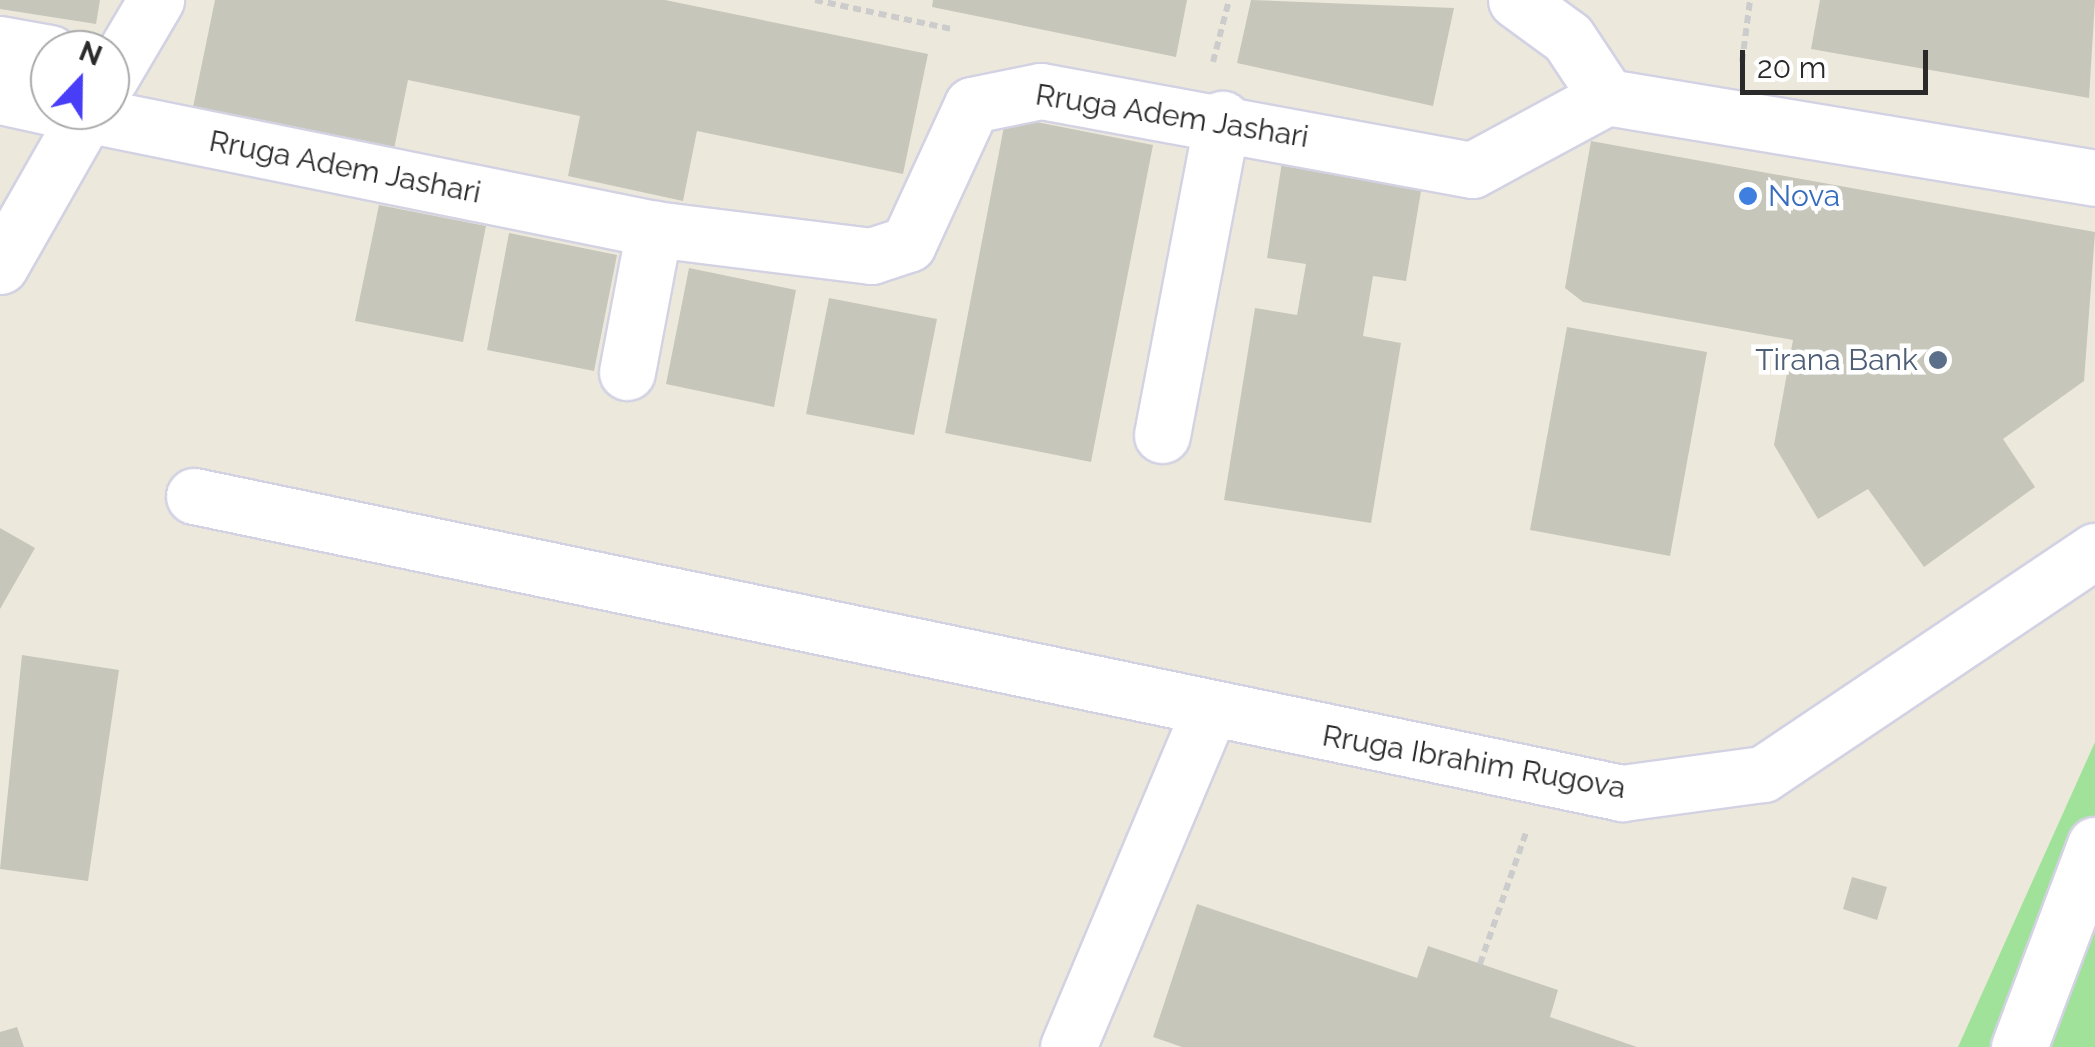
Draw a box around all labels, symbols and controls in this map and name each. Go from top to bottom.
north arrow [30,30,130,130]
scale bar [1745,30,1932,92]
text: N [75,34,107,73]
text: 20 m [1757,50,1826,85]
street label: Rruga Adem Jashari [1032,77,1312,155]
street label: Rruga Adem Jashari [205,123,485,211]
place label: Nova [1768,178,1840,214]
marker: Nova [1737,185,1759,207]
place label: Tirana Bank [1755,342,1918,378]
marker: Tirana Bank [1927,349,1949,371]
street label: Rruga Ibrahim Rugova [1320,718,1628,806]

